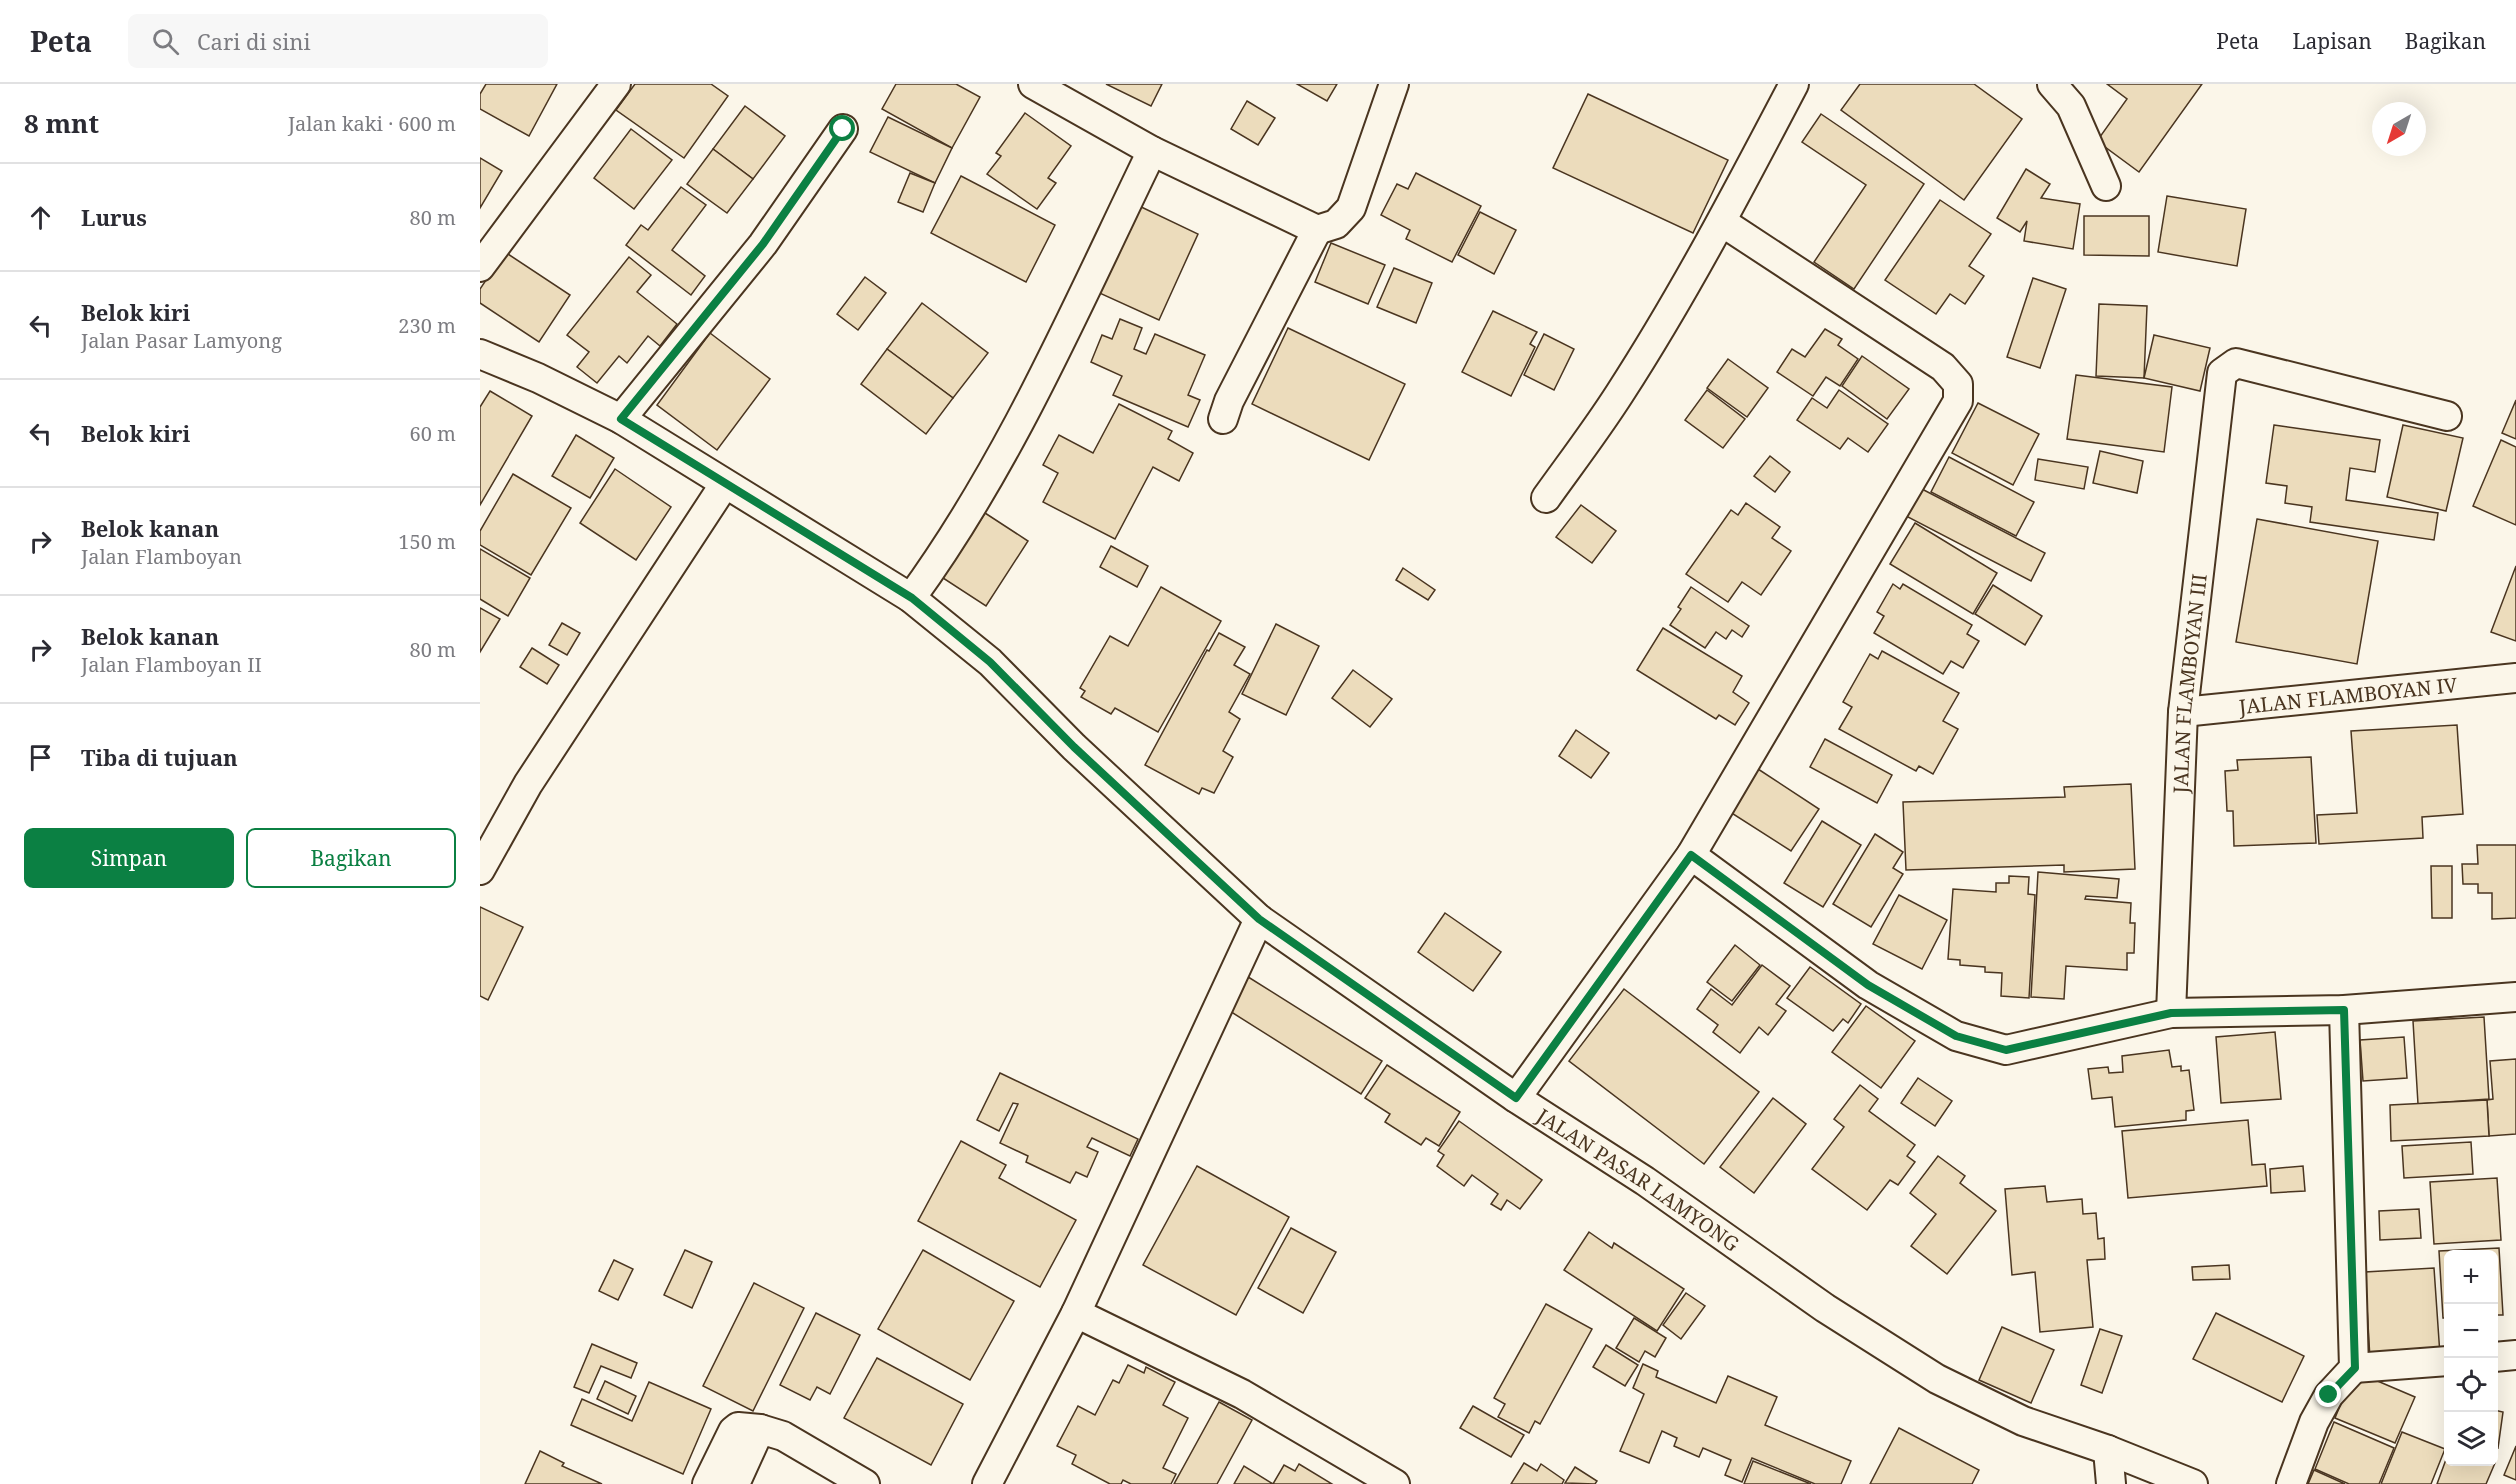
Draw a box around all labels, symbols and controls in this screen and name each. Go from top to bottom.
search box [128,14,548,68]
text: Peta [30,22,92,60]
icon: search [149,25,182,58]
text: Cari di sini [197,26,311,56]
text: Peta [2216,27,2259,55]
text: Lapisan [2292,27,2372,55]
text: Bagikan [2405,27,2486,55]
north arrow [2372,102,2426,156]
text: 8 mnt [24,105,99,141]
text: Jalan kaki · 600 m [288,110,456,137]
route start [829,115,855,141]
icon: ahead [24,201,57,234]
text: Lurus [81,202,147,232]
text: 80 m [410,204,456,231]
text: Belok kiri [81,297,190,327]
icon: left [24,309,57,342]
text: 230 m [398,312,456,339]
text: Jalan Pasar Lamyong [81,327,282,354]
icon: left [24,417,57,450]
text: Belok kiri [81,418,190,448]
text: 60 m [410,420,456,447]
text: Belok kanan [81,513,219,543]
icon: right [24,525,57,558]
text: 150 m [398,528,456,555]
text: Jalan Flamboyan [81,543,242,570]
street label: JALAN FLAMBOYAN III [2166,572,2212,795]
text: Belok kanan [81,621,219,651]
icon: right [24,633,57,666]
text: 80 m [410,636,456,663]
text: Jalan Flamboyan II [81,651,262,678]
street label: JALAN FLAMBOYAN IV [2237,671,2459,720]
icon: arrive [24,741,57,774]
text: Tiba di tujuan [81,742,238,772]
button: Simpan [24,828,234,888]
button: Bagikan [246,828,456,888]
street label: JALAN PASAR LAMYONG [1531,1101,1745,1257]
map controls [2444,1250,2498,1466]
button: + [2444,1250,2498,1304]
button: − [2444,1304,2498,1358]
button: locate [2444,1358,2498,1412]
route end [2315,1381,2341,1407]
button: layers [2444,1412,2498,1466]

